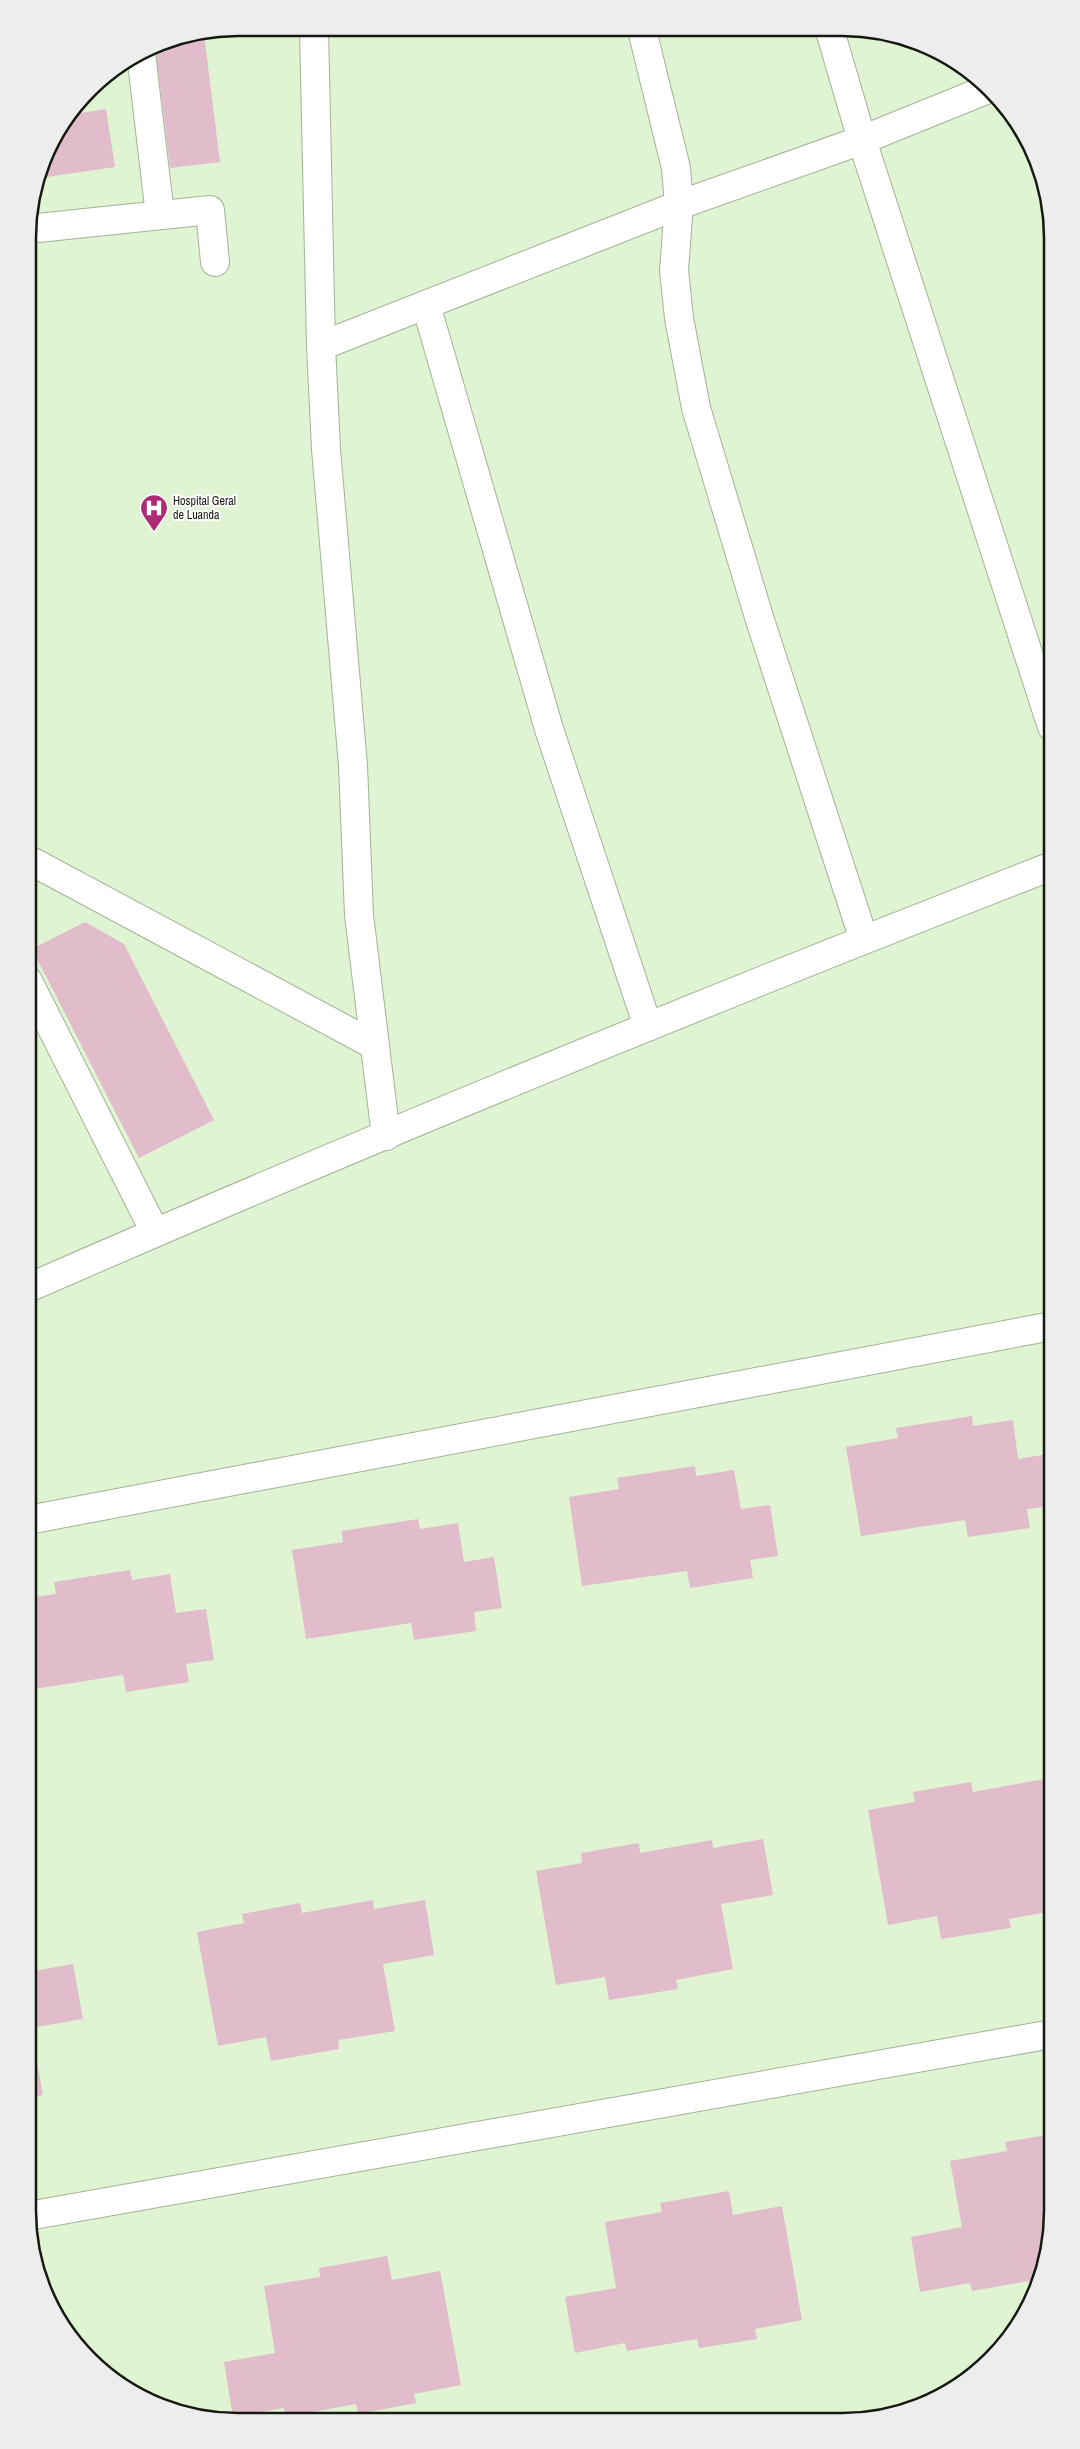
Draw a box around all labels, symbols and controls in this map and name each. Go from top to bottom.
hospital icon: Hospital Geral de Luanda [139,493,169,532]
place label: Hospital Geral de Luanda [173,493,236,523]

